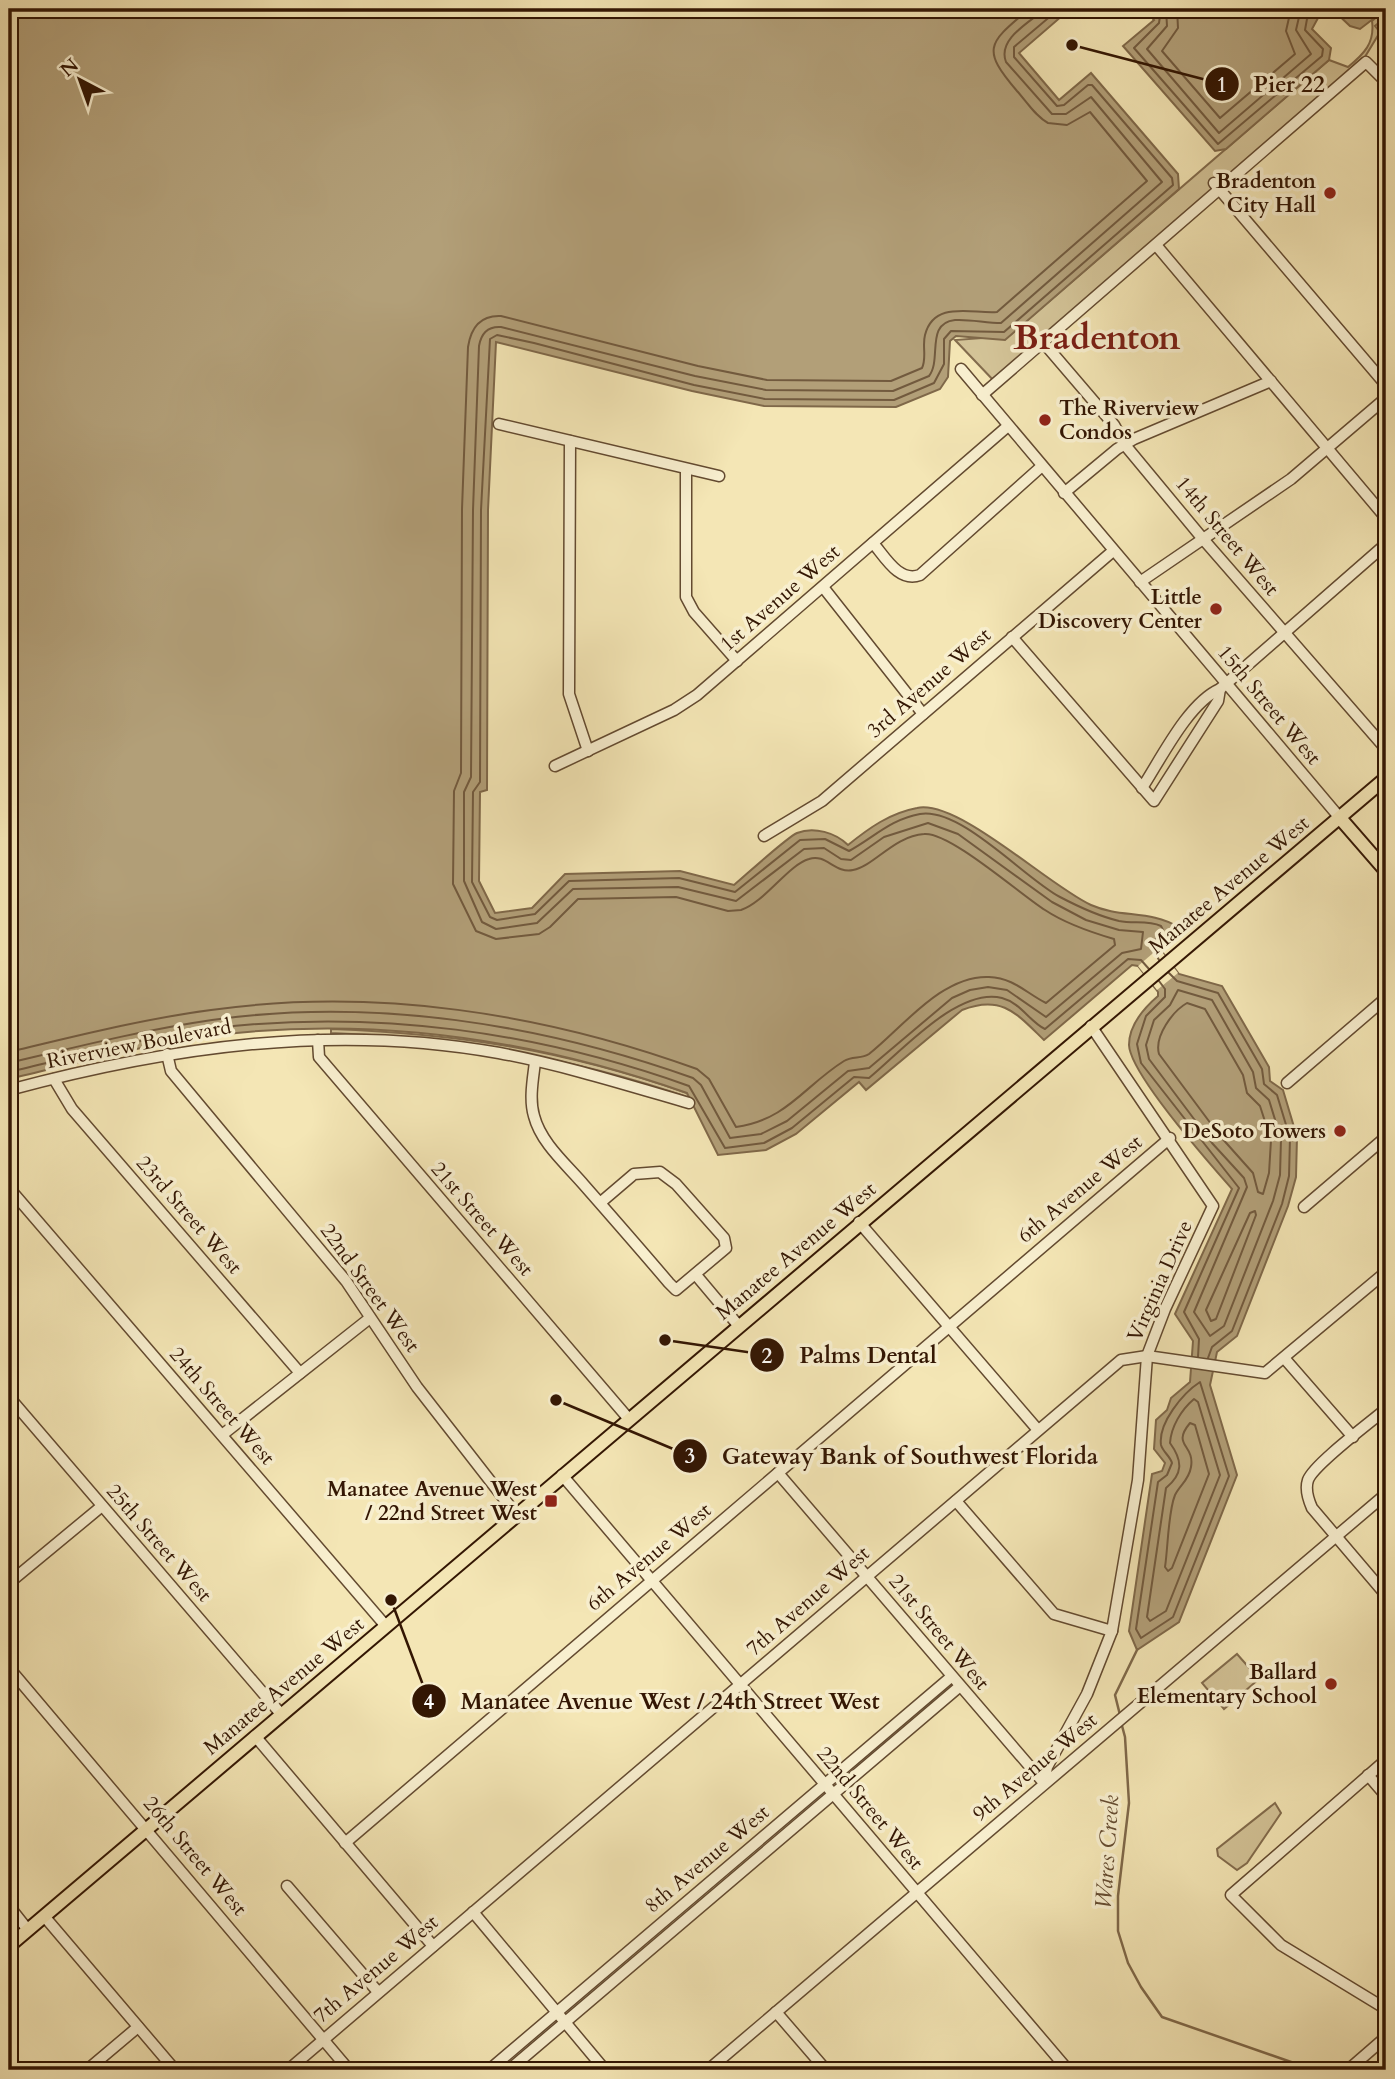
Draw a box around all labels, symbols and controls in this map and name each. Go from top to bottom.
north arrow [46,46,116,116]
text: N [55,52,85,83]
callout: Pier 22 [1204,62,1339,106]
text: Pier 22 [1253,69,1325,100]
text: 1 [1217,71,1227,100]
place label: Bradenton City Hall [1216,167,1317,220]
marker: Bradenton City Hall [1322,185,1338,201]
district label: Bradenton [1013,314,1181,362]
place label: The Riverview Condos [1059,394,1200,447]
marker: The Riverview Condos [1037,412,1053,428]
street label: 14th Street West [1168,470,1286,602]
street label: 1st Avenue West [714,538,846,658]
place label: Little Discovery Center [1038,583,1203,636]
marker: Little Discovery Center [1208,601,1224,617]
street label: 3rd Avenue West [861,621,997,745]
street label: 15th Street West [1210,639,1328,771]
street label: Manatee Avenue West [1143,809,1316,961]
street label: Riverview Boulevard [44,1012,234,1076]
place label: DeSoto Towers [1183,1117,1326,1146]
marker: DeSoto Towers [1332,1123,1348,1139]
street label: 6th Avenue West [1011,1128,1149,1250]
street label: 23rd Street West [129,1149,249,1281]
street label: 21st Street West [424,1155,540,1283]
street label: Manatee Avenue West [710,1175,883,1327]
street label: Virginia Drive [1120,1216,1200,1346]
street label: 22nd Street West [313,1218,427,1359]
callout: Palms Dental [750,1333,950,1377]
text: Palms Dental [799,1340,937,1371]
street label: 24th Street West [163,1341,282,1472]
text: 2 [762,1342,773,1371]
callout: Gateway Bank of Southwest Florida [672,1434,1112,1478]
text: Gateway Bank of Southwest Florida [722,1441,1099,1472]
text: 3 [685,1442,695,1471]
place label: Manatee Avenue West / 22nd Street West [327,1475,538,1528]
street label: 25th Street West [100,1478,219,1609]
marker: Manatee Avenue West / 22nd Street West [543,1493,559,1509]
street label: 6th Avenue West [580,1496,718,1618]
street label: 7th Avenue West [740,1539,876,1663]
street label: 21st Street West [882,1568,996,1697]
street label: Manatee Avenue West [198,1610,371,1762]
place label: Ballard Elementary School [1137,1658,1317,1711]
marker: Ballard Elementary School [1323,1676,1339,1692]
callout: Manatee Avenue West / 24th Street West [412,1679,894,1723]
text: Manatee Avenue West / 24th Street West [460,1686,880,1717]
text: 4 [424,1688,435,1717]
street label: 9th Avenue West [966,1706,1104,1828]
street label: 22nd Street West [810,1740,930,1876]
street label: 26th Street West [136,1790,254,1922]
water label: Wares Creek [1088,1793,1126,1910]
street label: 8th Avenue West [638,1798,776,1920]
street label: 7th Avenue West [307,1908,445,2030]

